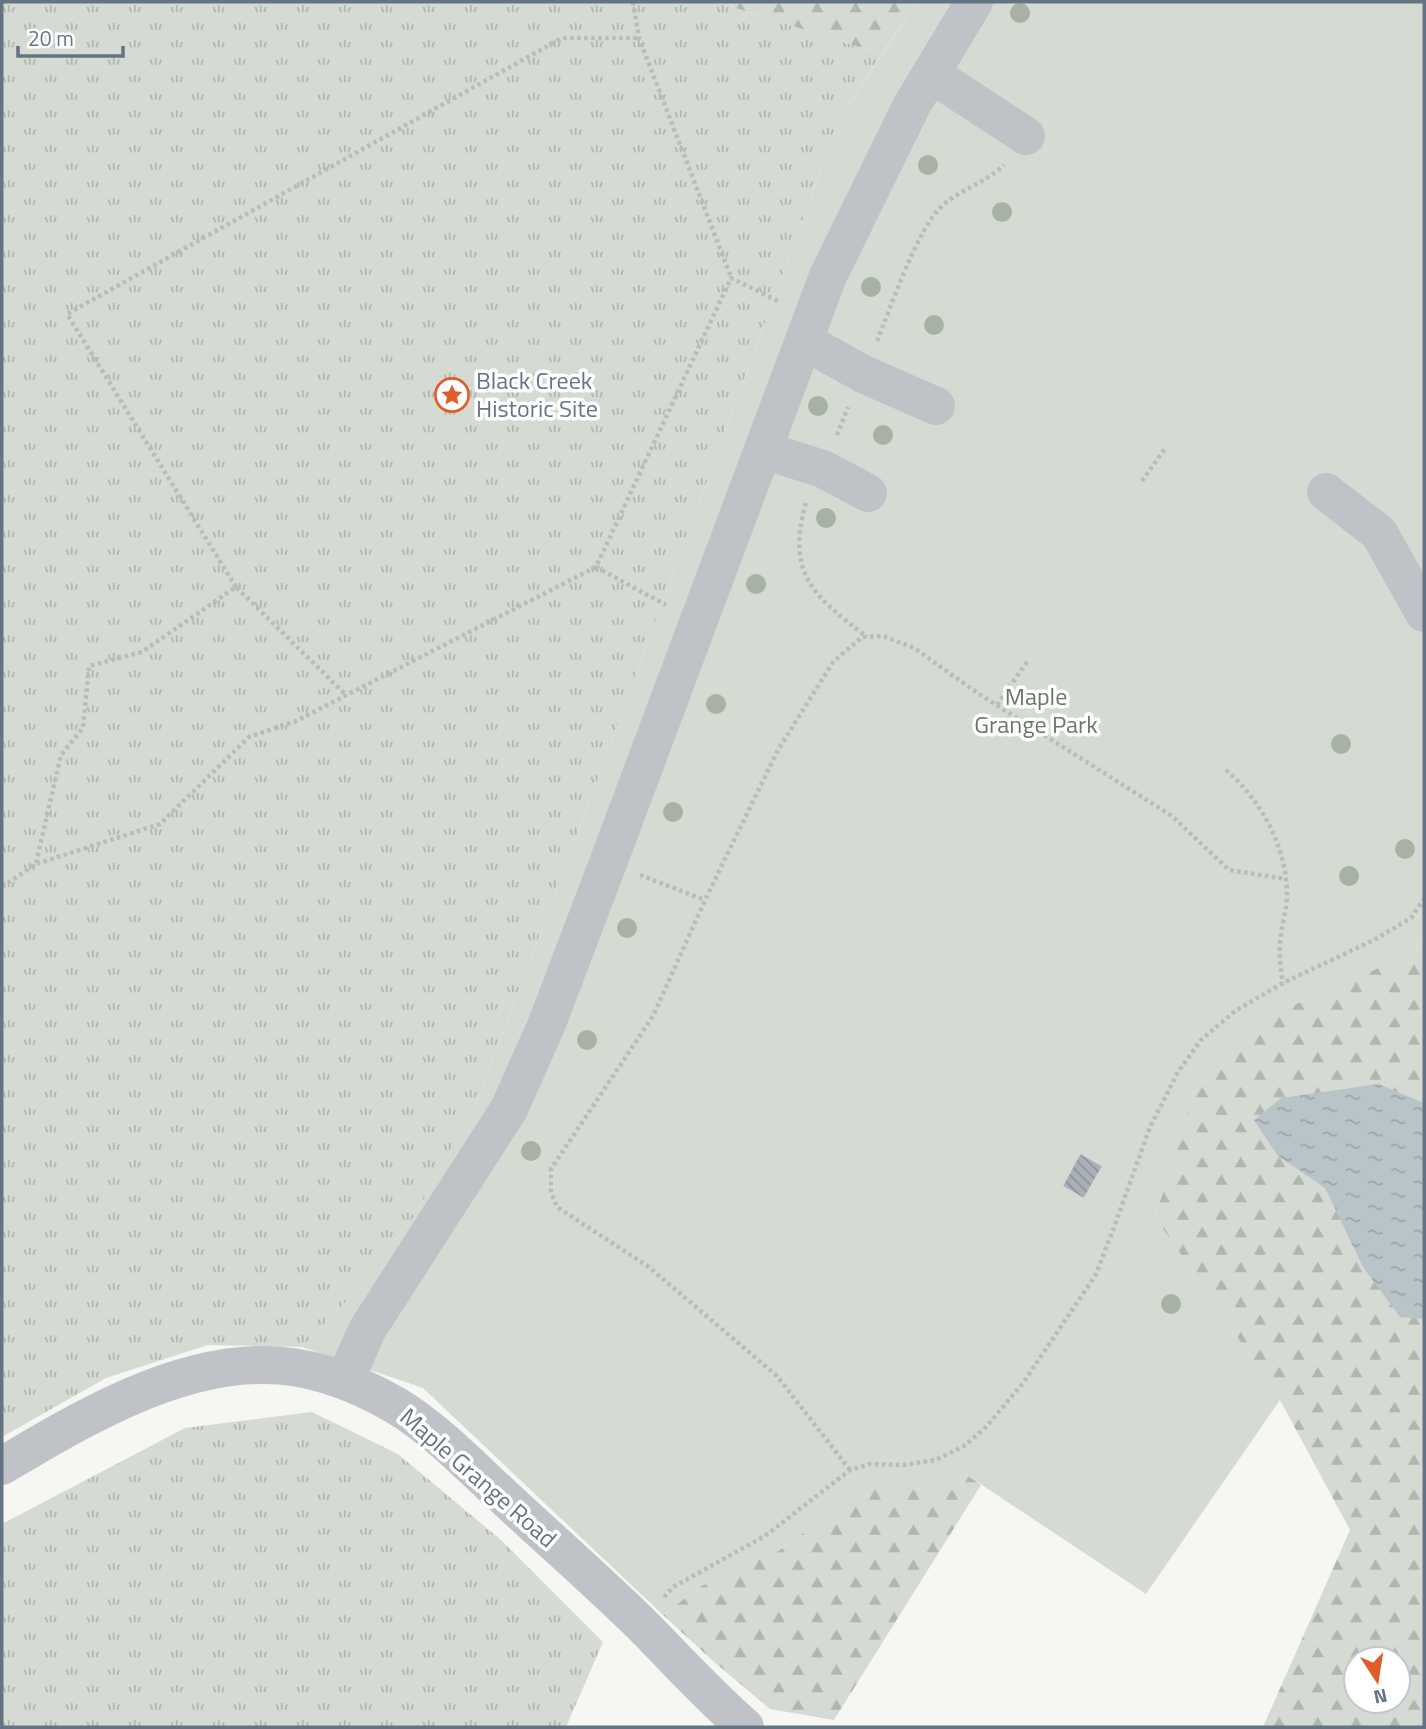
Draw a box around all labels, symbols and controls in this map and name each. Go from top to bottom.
scale bar [18,14,122,58]
text: 20 m [28,22,74,54]
place label: Black Creek Historic Site [476,362,598,426]
place icon: Black Creek Historic Site [433,376,471,414]
park label: Maple Grange Park [974,678,1098,742]
street label: Maple Grange Road [392,1399,565,1556]
north arrow [1342,1645,1412,1715]
text: N [1371,1682,1390,1713]

